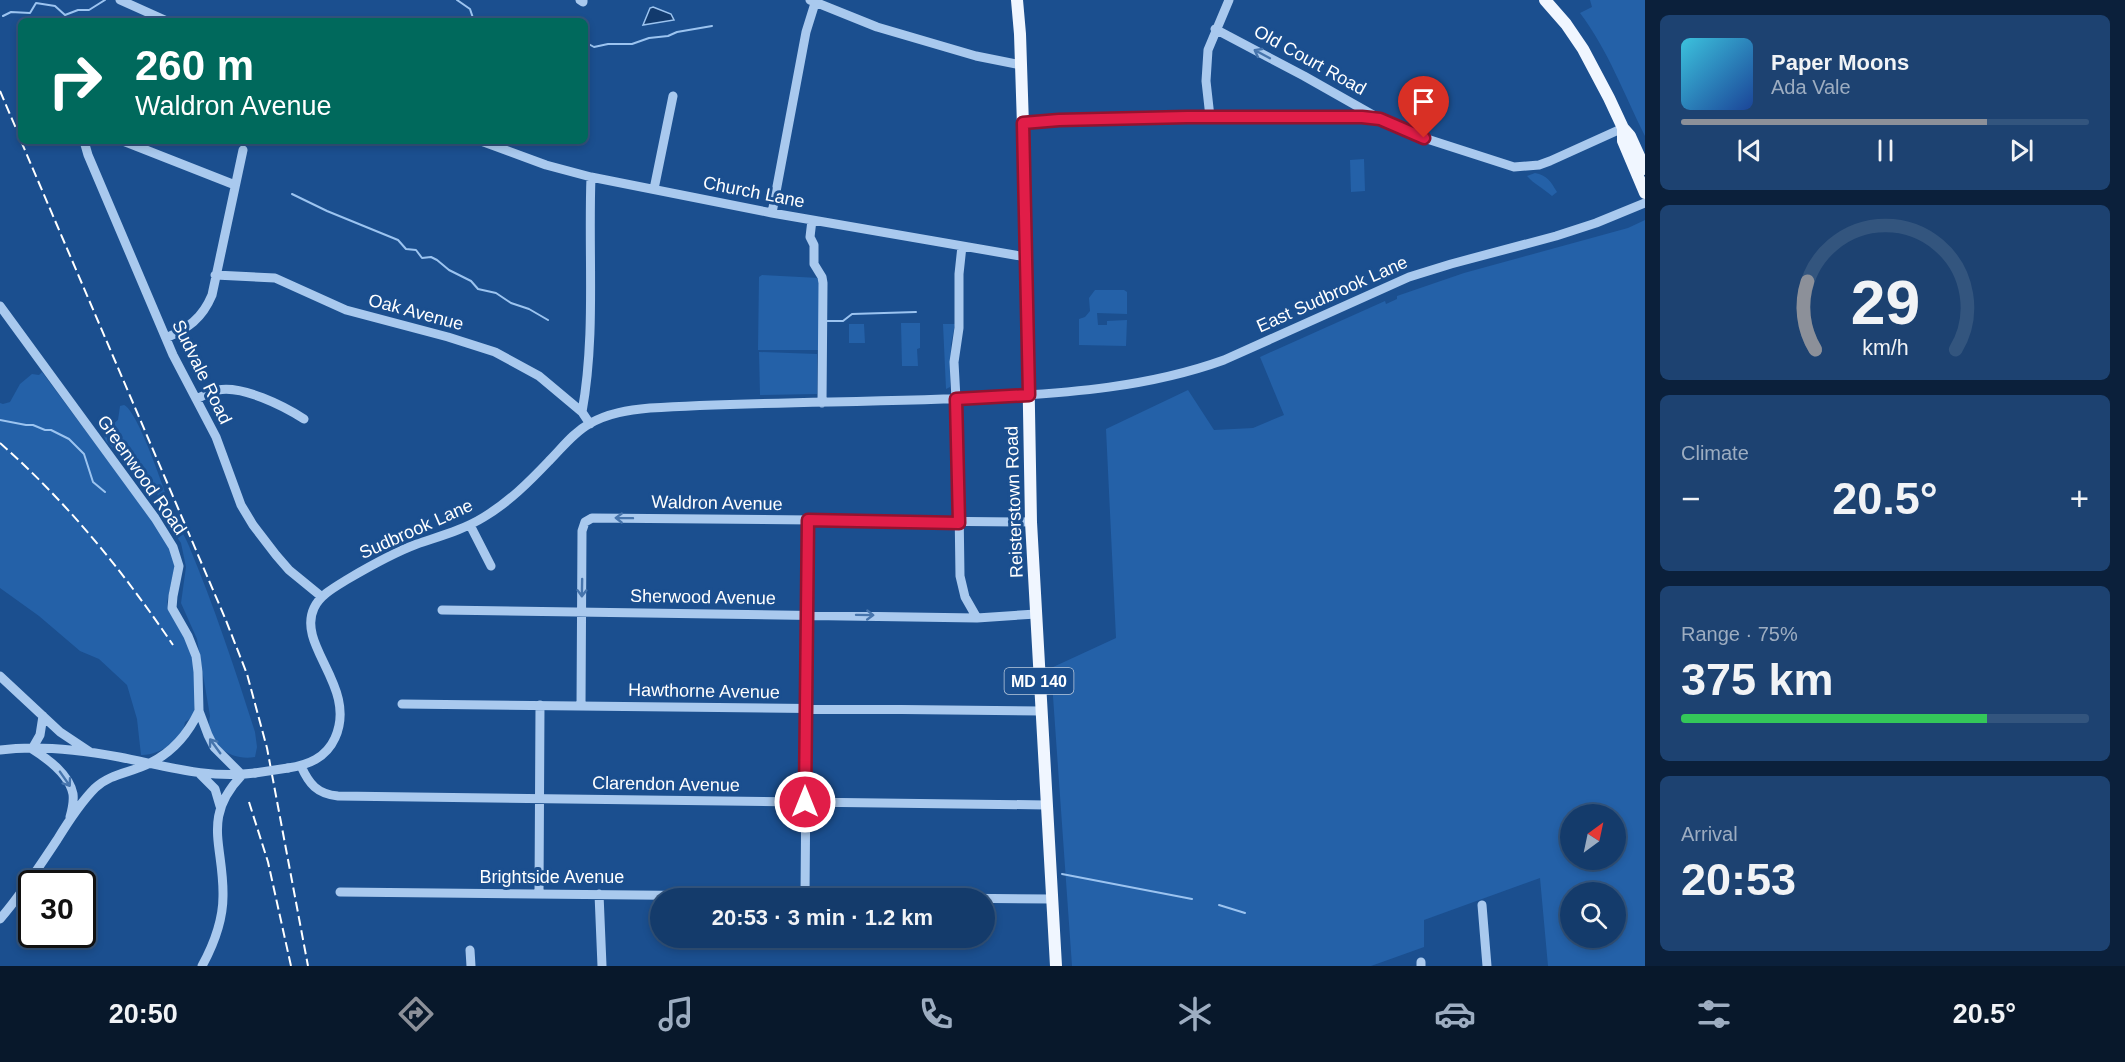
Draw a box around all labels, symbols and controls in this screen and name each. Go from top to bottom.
street label: Old Court Road [1250,21,1370,99]
icon: right [36,42,114,120]
text: 260 m [135,42,254,89]
one-way arrow [1254,48,1272,59]
text: Paper Moons [1771,50,1909,75]
pin [1398,76,1449,138]
text: Ada Vale [1771,76,1851,98]
icon: arrive [1407,85,1440,118]
text: Waldron Avenue [135,91,332,121]
icon: previous [1733,134,1766,167]
icon: pause [1869,134,1902,167]
icon: next [2005,134,2038,167]
street label: Church Lane [701,172,807,212]
street label: East Sudbrook Lane [1253,252,1411,336]
text: 29 [1850,268,1920,337]
street label: Oak Avenue [366,290,466,334]
street label: Sudvale Road [168,317,236,427]
text: km/h [1862,336,1908,360]
street label: Greenwood Road [93,411,191,539]
street label: Reisterstown Road [1001,426,1027,578]
text: Climate [1681,442,1749,464]
text: 20.5° [1832,473,1938,524]
text: − [1681,480,1700,517]
text: + [2070,480,2089,517]
street label: Waldron Avenue [651,492,783,514]
street label: Sudbrook Lane [356,495,476,563]
one-way arrow [614,512,634,524]
one-way arrow [576,577,588,597]
street label: Sherwood Avenue [630,586,776,608]
one-way arrow [855,610,875,621]
text: Range · 75% [1681,623,1798,645]
text: 375 km [1681,654,1834,705]
road number: MD 140 [1004,668,1074,694]
street label: Hawthorne Avenue [628,680,780,702]
one-way arrow [209,739,221,755]
one-way arrow [59,770,71,786]
position arrow [773,770,837,834]
street label: Clarendon Avenue [592,773,740,795]
north arrow [1560,804,1626,870]
map controls [1560,804,1626,948]
text: Arrival [1681,823,1738,845]
text: 20:53 [1681,854,1796,905]
street label: Brightside Avenue [480,867,624,887]
speed limit sign: 30 [18,870,96,948]
button: search [1560,882,1626,948]
text: 20:53 · 3 min · 1.2 km [712,905,933,930]
icon: directions [395,993,437,1035]
icon: music [655,993,697,1035]
icon: phone [915,993,957,1035]
icon: climate [1174,993,1216,1035]
icon: car [1434,993,1476,1035]
icon: filters [1693,993,1735,1035]
text: 20:50 [109,999,178,1029]
text: 20.5° [1953,999,2016,1029]

